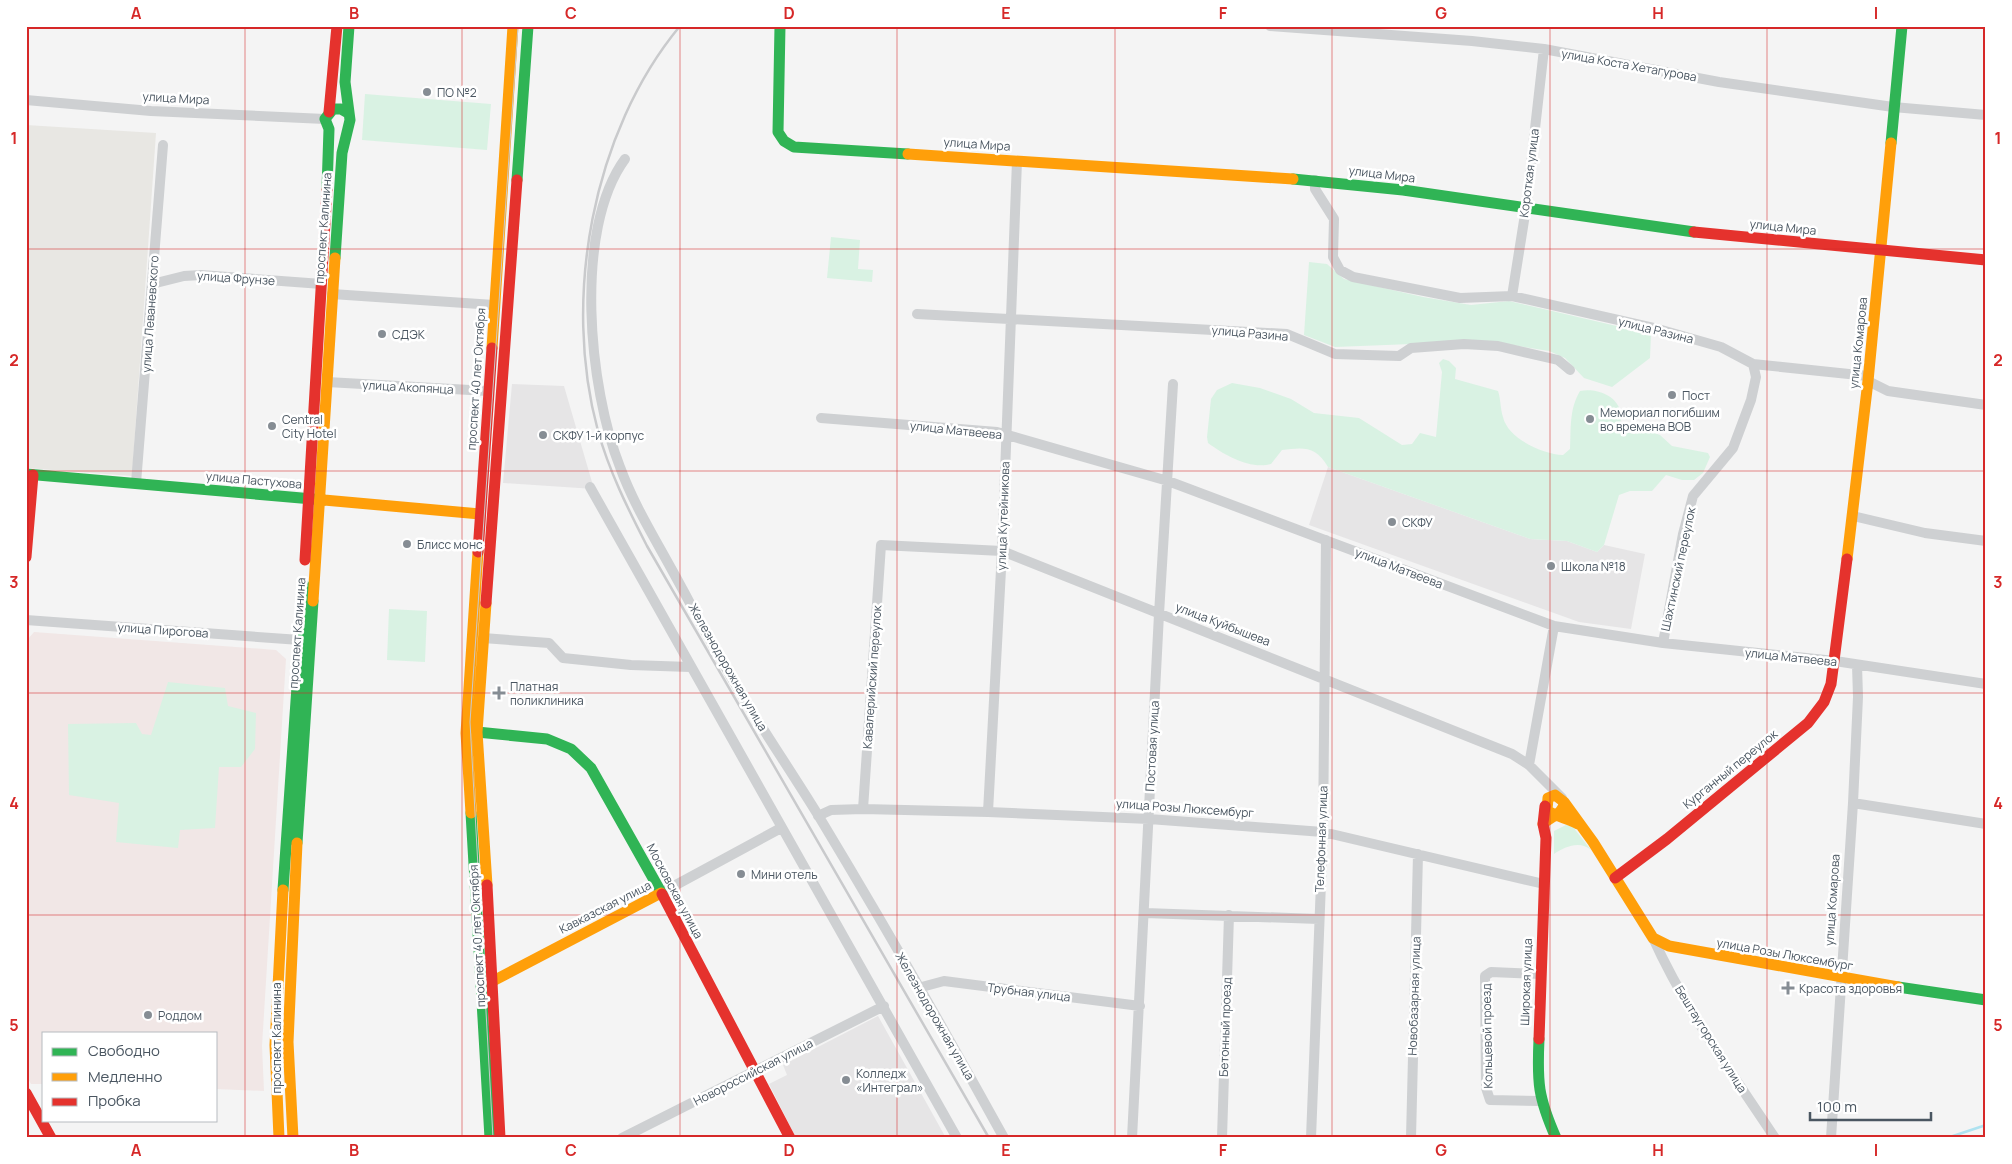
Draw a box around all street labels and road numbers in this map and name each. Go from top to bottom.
street label: улица Коста Хетагурова [1560,45,1698,85]
street label: улица Мира [142,88,210,108]
street label: Короткая улица [1515,128,1543,218]
street label: улица Мира [943,133,1011,155]
street label: улица Мира [1348,161,1416,187]
street label: проспект Калинина [311,172,335,284]
street label: улица Мира [1749,215,1817,239]
street label: улица Леваневского [137,255,163,373]
street label: улица Фрунзе [196,267,276,289]
street label: улица Комарова [1845,296,1871,390]
street label: проспект 40 лет Октября [463,307,489,451]
street label: улица Разина [1617,312,1695,348]
street label: улица Разина [1211,321,1289,345]
street label: улица Акопянца [362,376,454,398]
street label: улица Матвеева [909,417,1003,443]
street label: улица Кутейникова [993,461,1013,571]
street label: улица Пастухова [205,467,303,493]
street label: Шахтинский переулок [1657,504,1700,633]
street label: улица Матвеева [1353,543,1445,593]
street label: проспект Калинина [285,577,309,689]
street label: улица Куйбышева [1173,598,1273,650]
street label: Железнодорожная улица [684,600,772,734]
street label: Кавалерийский переулок [858,603,886,749]
street label: улица Пирогова [117,618,209,642]
street label: улица Матвеева [1744,644,1838,670]
street label: Постовая улица [1141,700,1163,792]
street label: Курганный переулок [1679,725,1782,813]
street label: Телефонная улица [1311,785,1331,893]
street label: улица Розы Люксембург [1115,795,1255,821]
street label: Московская улица [643,840,707,942]
street label: улица Комарова [1820,853,1844,947]
street label: проспект 40 лет Октября [465,864,489,1008]
street label: Кавказская улица [556,876,654,938]
street label: улица Розы Люксембург [1715,934,1855,974]
street label: Новобазарная улица [1403,936,1425,1056]
street label: Широкая улица [1516,938,1536,1026]
street label: Железнодорожная улица [891,949,979,1083]
street label: Бетонный проезд [1215,977,1235,1077]
street label: Трубная улица [987,978,1071,1006]
street label: проспект Калинина [268,982,285,1094]
street label: Бештаугорская улица [1671,982,1751,1096]
street label: Кольцевой проезд [1478,983,1496,1089]
street label: Новороссийская улица [690,1034,816,1110]

